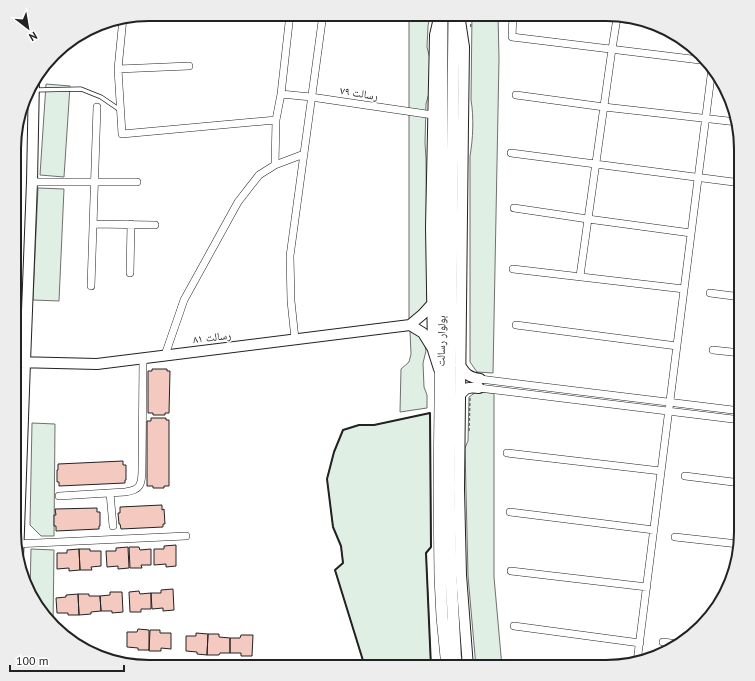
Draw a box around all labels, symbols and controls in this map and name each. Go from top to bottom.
north arrow [8,8,48,48]
text: N [26,29,40,44]
street label: رسالت ۷۹ [339,83,379,103]
street label: بولوار رسالت [434,315,448,367]
street label: رسالت ۸۱ [192,328,232,346]
scale bar [10,647,124,673]
text: 100 m [16,653,49,668]

